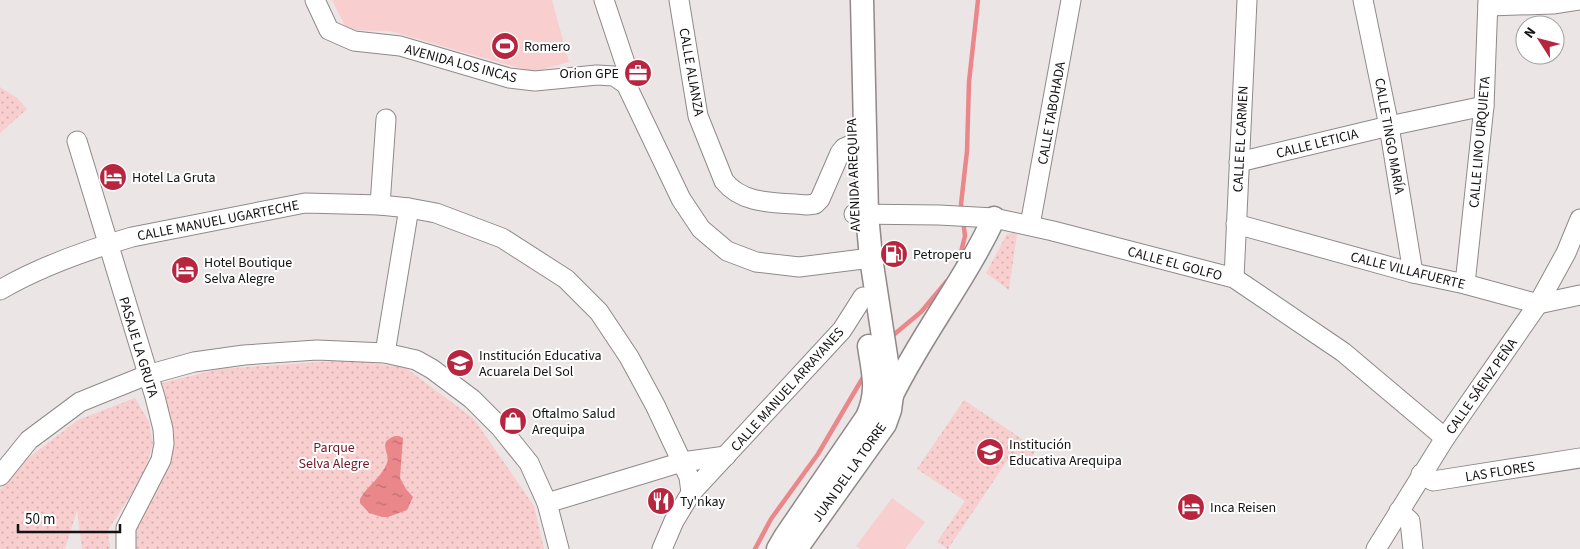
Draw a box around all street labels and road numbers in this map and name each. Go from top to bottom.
street label: CALLE ALIANZA [673,27,709,118]
street label: AVENIDA LOS INCAS [402,39,519,89]
street label: CALLE TABOHADA [1033,60,1071,166]
street label: CALLE LINO URQUIETA [1464,75,1496,209]
street label: CALLE TINGO MARÍA [1369,77,1409,196]
street label: CALLE EL CARMEN [1228,85,1254,193]
street label: AVENIDA AREQUIPA [842,118,866,232]
street label: CALLE LETICIA [1274,124,1361,164]
street label: CALLE MANUEL UGARTECHE [135,195,301,247]
street label: CALLE EL GOLFO [1125,242,1224,286]
street label: CALLE VILLAFUERTE [1348,247,1467,295]
street label: PASAJE LA GRUTA [113,295,163,400]
street label: CALLE MANUEL ARRAYANES [726,323,849,456]
street label: CALLE SÁENZ PEÑA [1441,334,1523,439]
street label: JUAN DEL LA TORRE [808,419,892,526]
street label: LAS FLORES [1464,457,1536,487]

